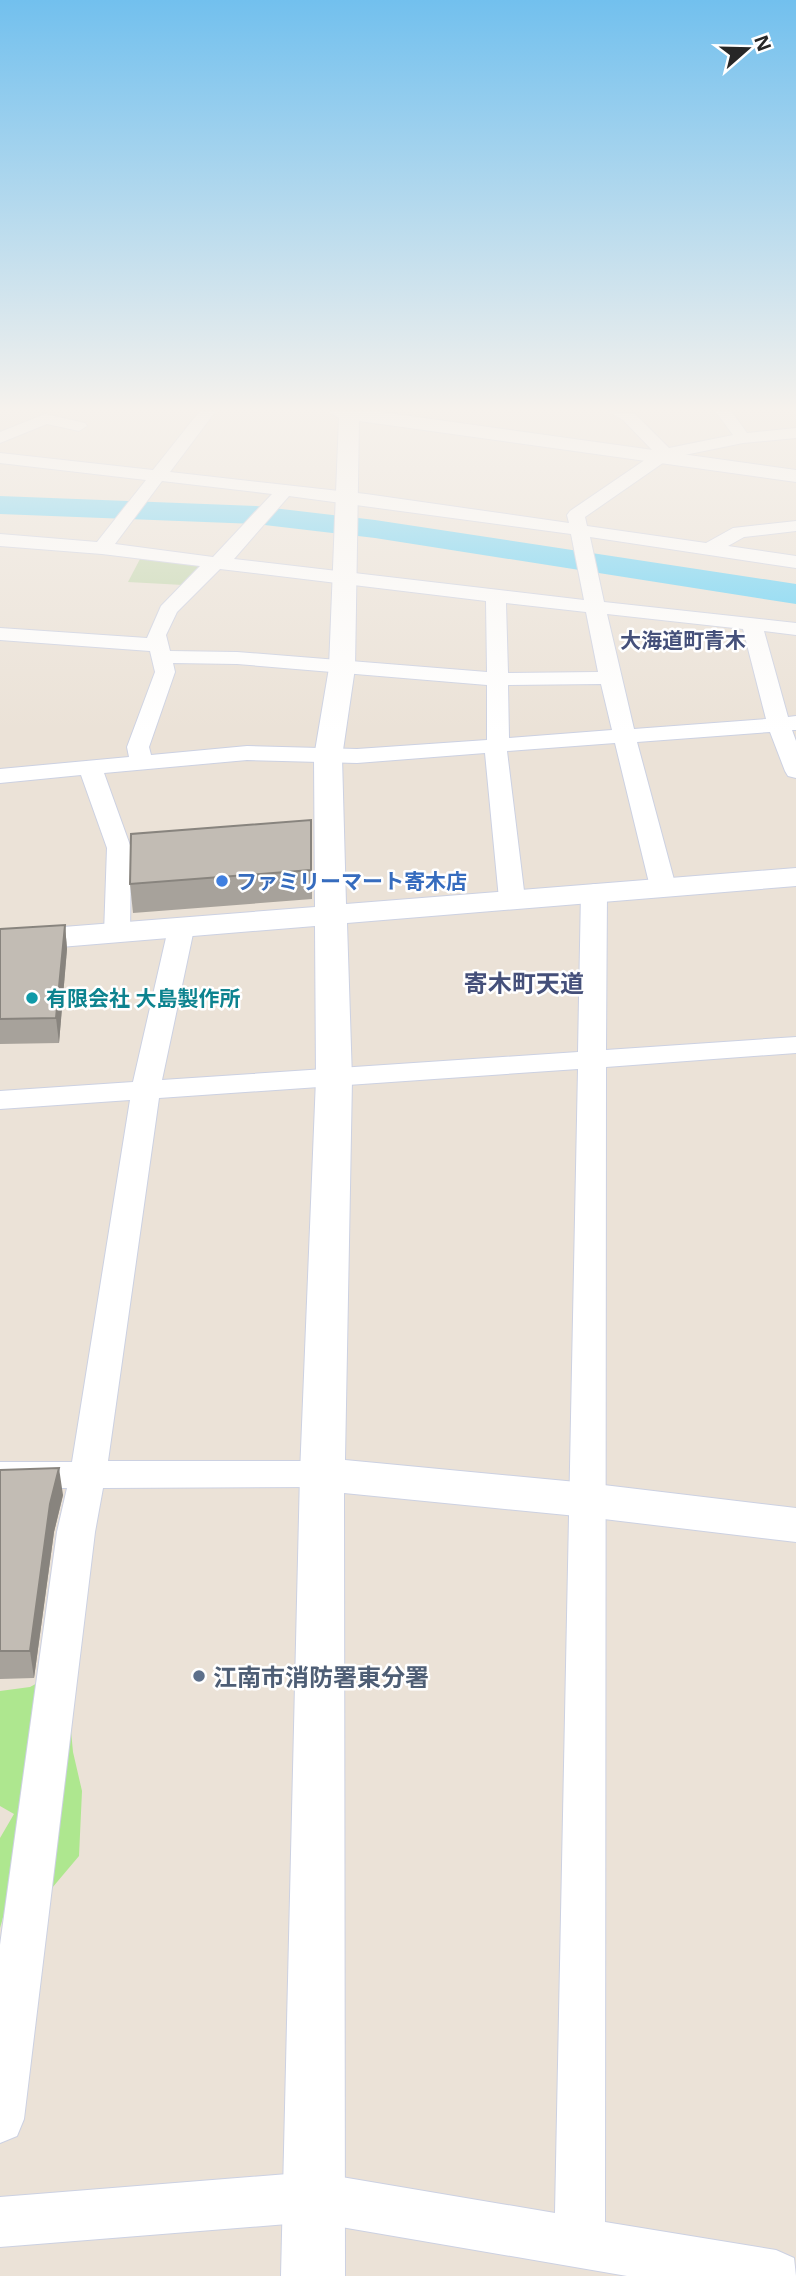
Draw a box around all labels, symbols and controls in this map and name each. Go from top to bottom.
north arrow [712,14,782,84]
text: N [748,31,778,55]
district label: 大海道町青木 [620,626,746,654]
place label: ファミリーマート寄木店 [236,867,467,895]
marker: ファミリーマート寄木店 [214,873,230,889]
district label: 寄木町天道 [464,966,584,999]
place label: 有限会社 大島製作所 [46,984,240,1012]
marker: 有限会社 大島製作所 [24,990,40,1006]
place label: 江南市消防署東分署 [213,1660,429,1693]
marker: 江南市消防署東分署 [191,1668,207,1684]

